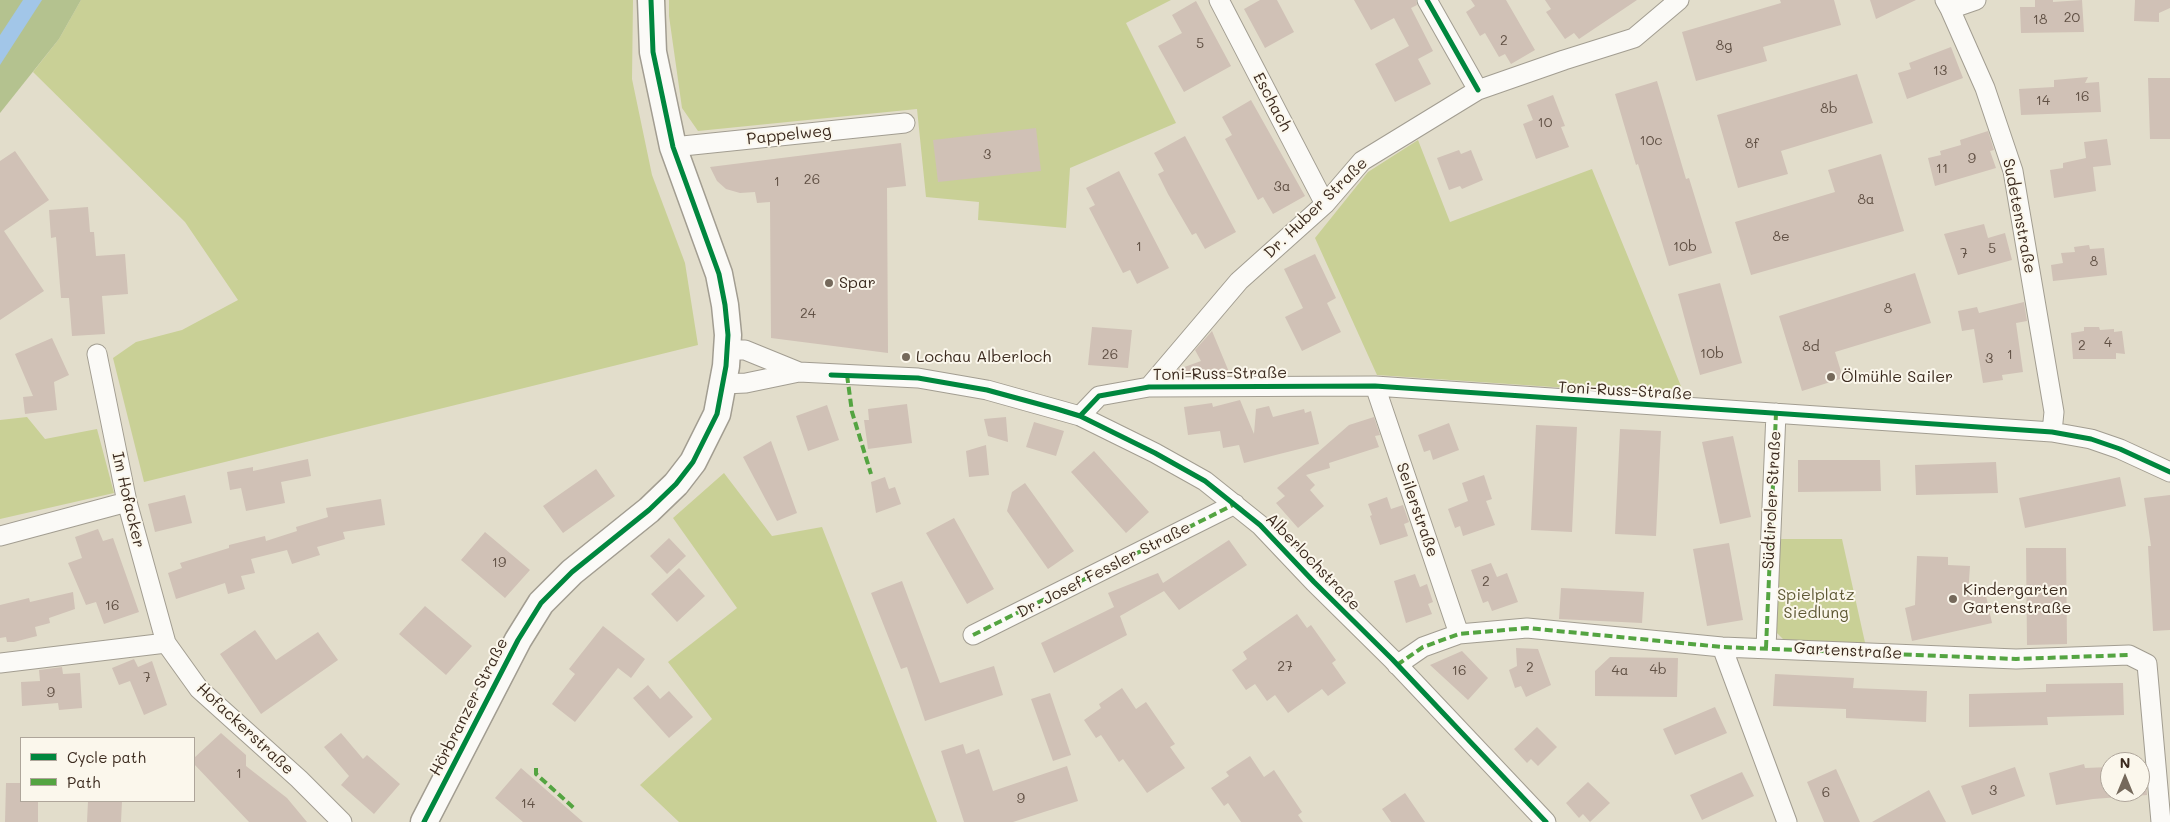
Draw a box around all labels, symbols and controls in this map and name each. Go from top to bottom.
house number: 20 [2064,10,2080,26]
house number: 18 [2033,12,2047,28]
house number: 2 [1500,33,1508,49]
house number: 5 [1196,36,1204,52]
house number: 8g [1716,38,1732,54]
house number: 13 [1933,63,1947,79]
street label: Eschach [1249,69,1295,135]
house number: 16 [2075,89,2089,105]
house number: 14 [2036,93,2050,109]
house number: 8b [1820,101,1838,117]
house number: 10 [1538,115,1552,131]
street label: Pappelweg [746,121,832,149]
house number: 10c [1639,133,1663,149]
house number: 8f [1745,136,1759,152]
house number: 3 [983,147,991,163]
house number: 9 [1968,151,1976,167]
street label: Dr. Huber Straße [1260,154,1372,262]
street label: Sudetenstraße [1998,157,2040,275]
house number: 11 [1936,161,1948,177]
house number: 26 [804,172,820,188]
house number: 1 [774,174,780,190]
house number: 3a [1274,179,1290,195]
house number: 8a [1857,192,1875,208]
house number: 8e [1772,229,1790,245]
house number: 1 [1136,239,1142,255]
house number: 10b [1673,239,1697,255]
house number: 5 [1988,241,1996,257]
house number: 7 [1960,246,1968,262]
house number: 8 [2090,254,2098,270]
place label: Spar [839,273,876,293]
marker: Spar [823,277,835,289]
house number: 8 [1884,301,1892,317]
house number: 24 [800,306,816,322]
house number: 4 [2104,335,2112,351]
house number: 2 [2078,338,2086,354]
house number: 8d [1802,339,1820,355]
house number: 10b [1700,346,1724,362]
place label: Lochau Alberloch [916,347,1051,367]
house number: 26 [1102,347,1118,363]
house number: 1 [2007,347,2013,363]
marker: Lochau Alberloch [900,351,912,363]
house number: 3 [1985,351,1993,367]
street label: Toni-Russ-Straße [1153,363,1287,385]
place label: Ölmühle Sailer [1841,367,1953,387]
marker: Ölmühle Sailer [1825,371,1837,383]
street label: Toni-Russ-Straße [1557,378,1693,404]
street label: Südtiroler Straße [1759,430,1785,570]
street label: Im Hofacker [108,450,148,550]
street label: Seilerstraße [1392,460,1442,560]
street label: Alberlochstraße [1262,509,1364,615]
street label: Dr. Josef Fessler Straße [1014,518,1194,622]
house number: 19 [492,555,506,571]
house number: 2 [1482,574,1490,590]
place label: Kindergarten Gartenstraße [1963,580,2072,618]
park label: Spielplatz Siedlung [1777,585,1855,623]
marker: Kindergarten Gartenstraße [1947,593,1959,605]
house number: 16 [105,598,119,614]
street label: Hörbranzer Straße [426,635,512,779]
street label: Gartenstraße [1793,639,1903,663]
house number: 27 [1277,659,1293,675]
house number: 2 [1526,660,1534,676]
house number: 4b [1649,662,1667,678]
house number: 16 [1452,663,1466,679]
house number: 4a [1612,663,1628,679]
house number: 7 [143,670,151,686]
street label: Hofackerstraße [192,679,298,779]
house number: 9 [47,685,55,701]
legend [20,737,195,802]
text: Cycle path [67,747,146,767]
north arrow [2100,752,2150,802]
text: N [2120,753,2130,772]
house number: 1 [236,766,242,782]
text: Path [67,772,101,792]
house number: 3 [1989,783,1997,799]
house number: 6 [1822,785,1830,801]
house number: 9 [1017,791,1025,807]
house number: 14 [521,796,535,812]

